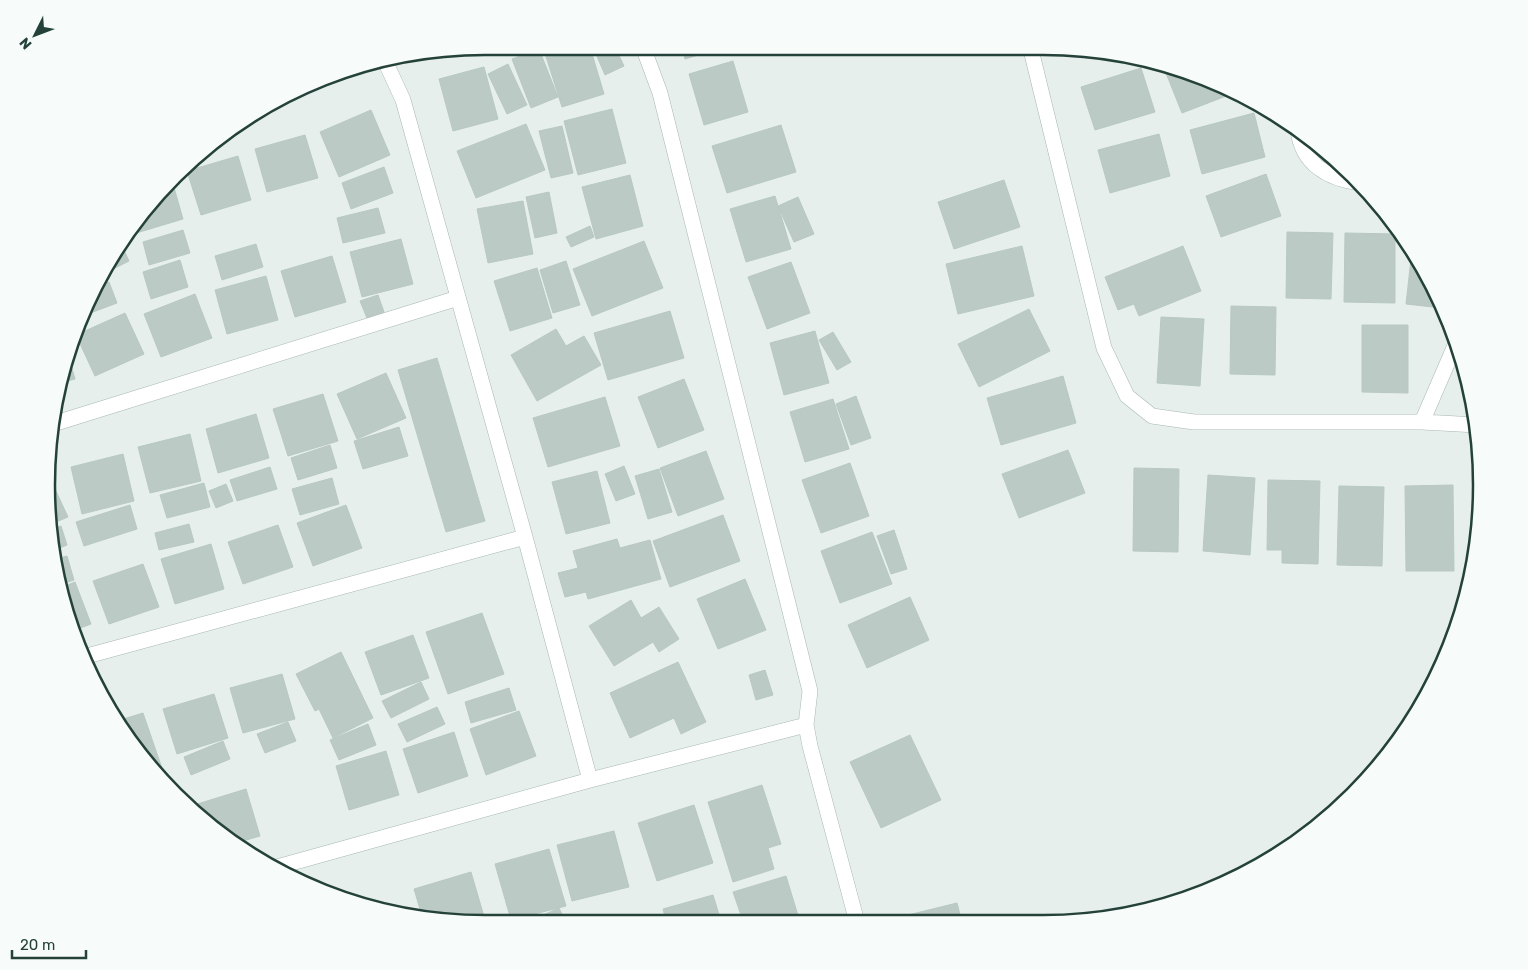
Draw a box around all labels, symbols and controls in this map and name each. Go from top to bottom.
north arrow [10,10,60,60]
text: N [16,34,35,53]
scale bar [12,928,86,960]
text: 20 m [20,936,55,954]

